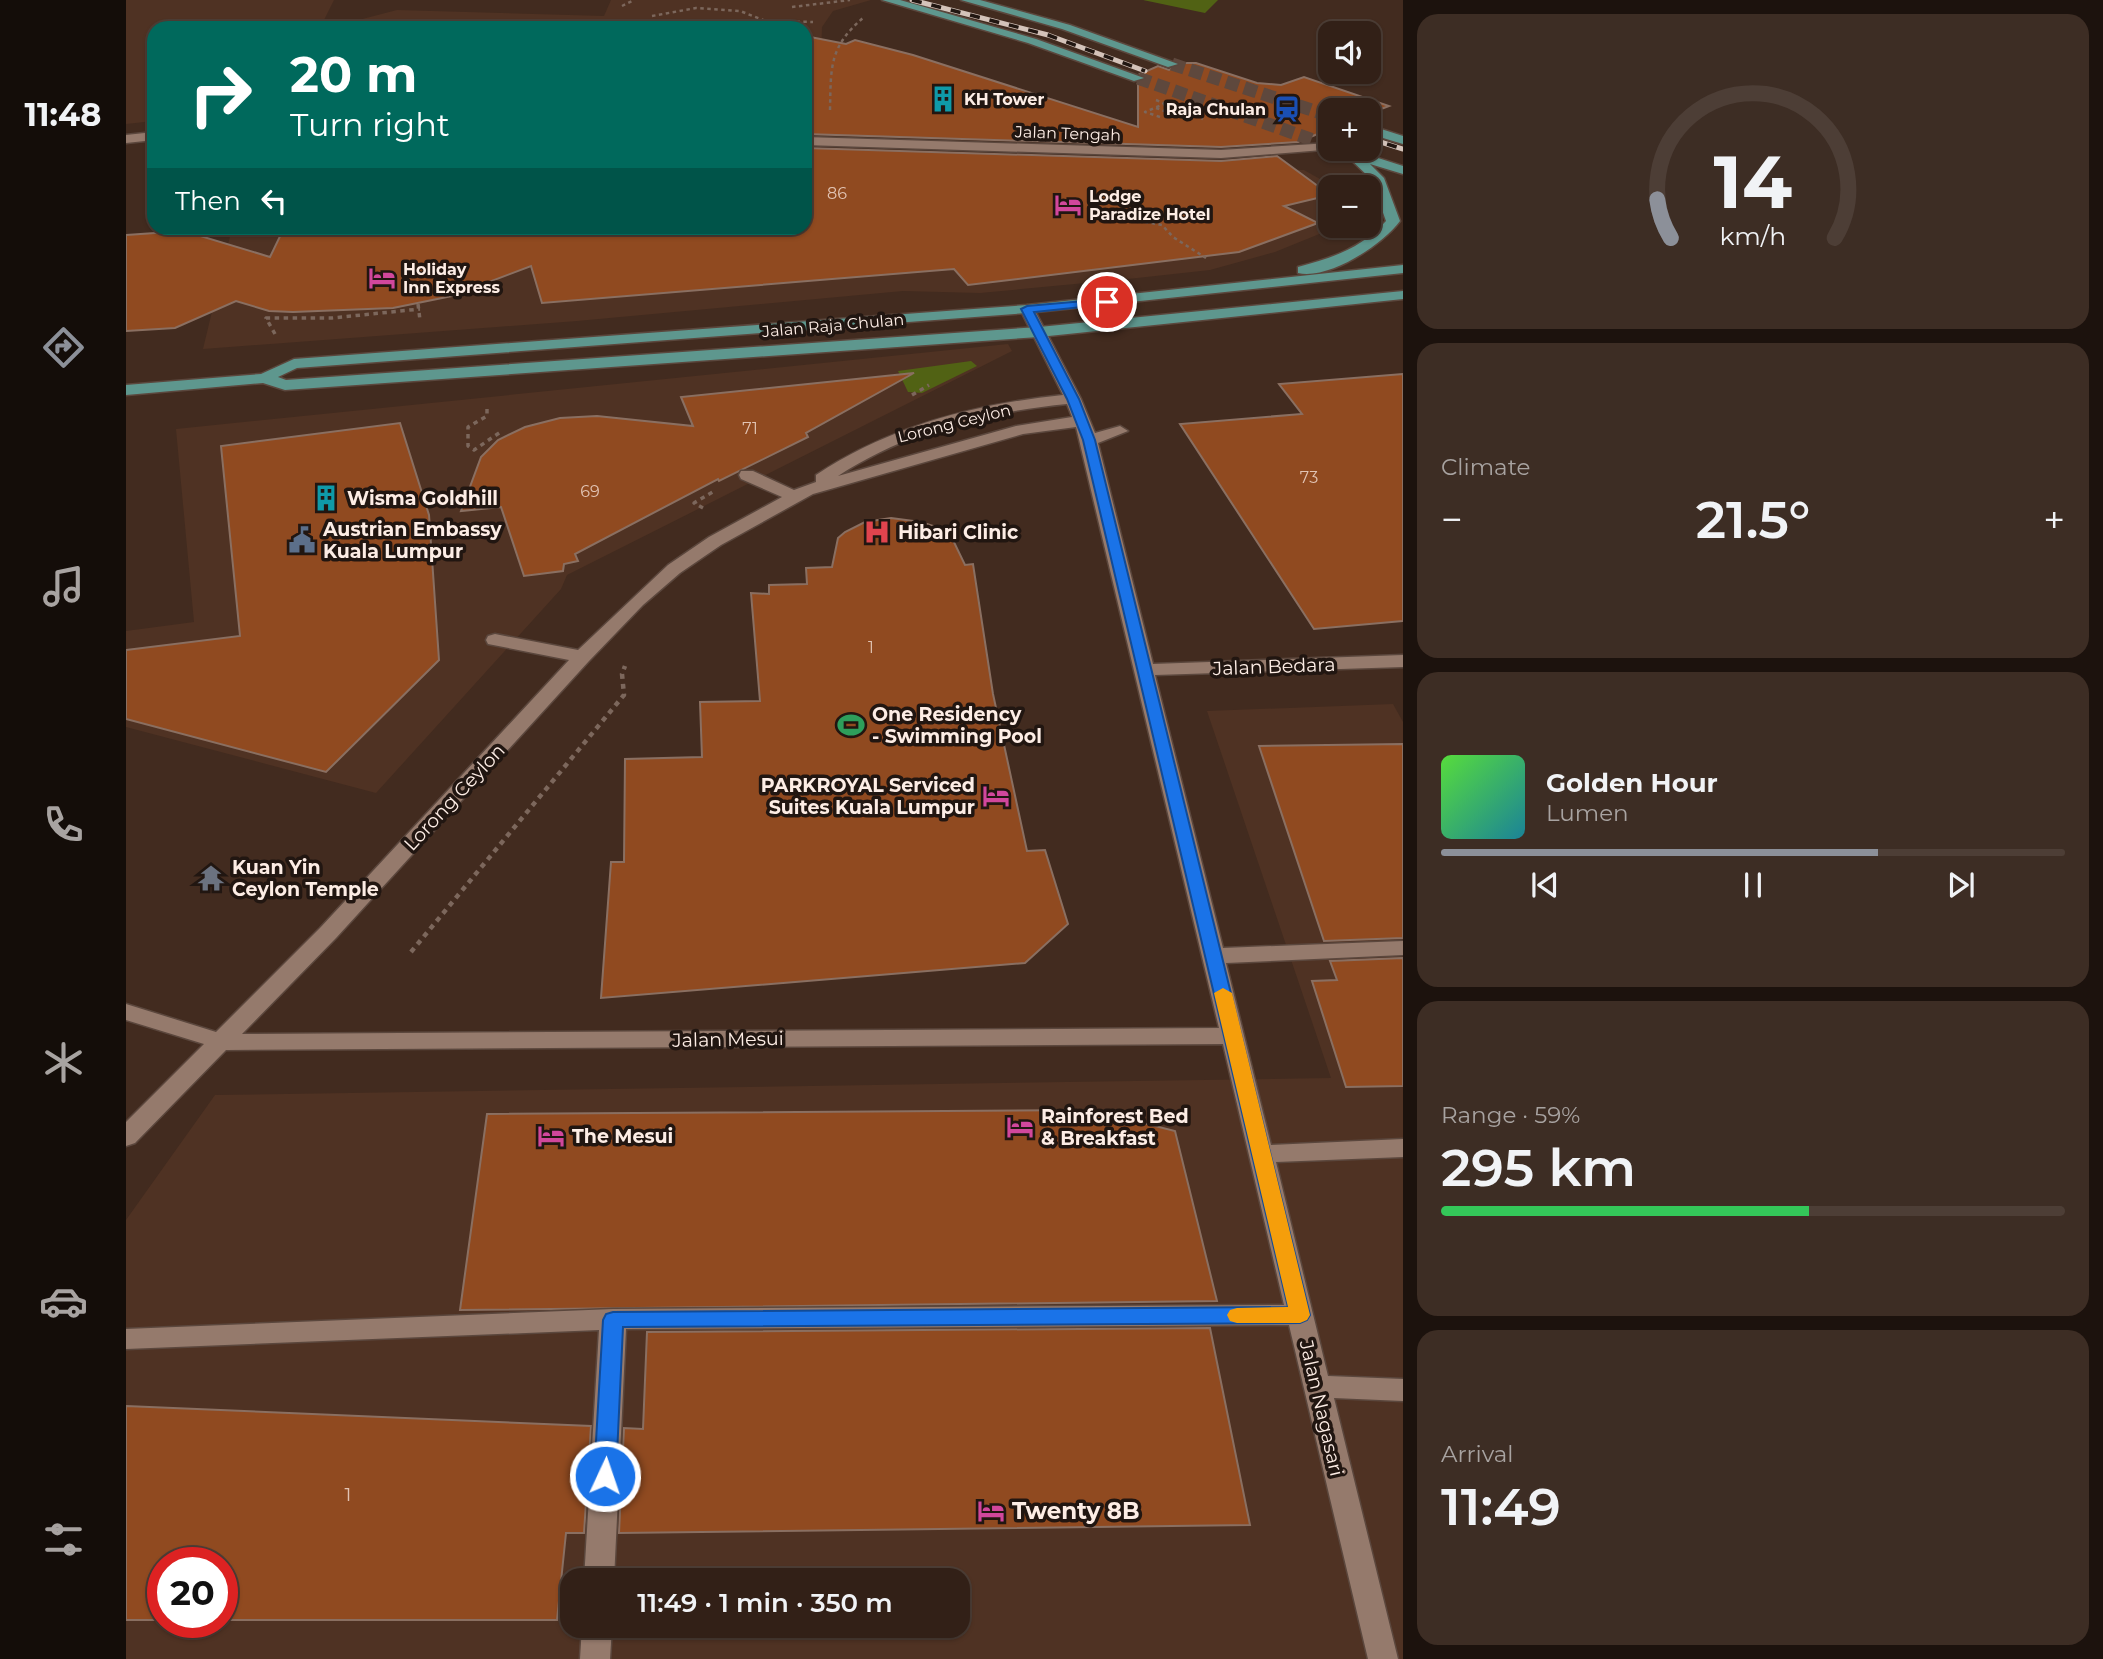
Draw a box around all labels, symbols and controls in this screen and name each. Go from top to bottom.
map controls [1318,21,1381,238]
button: sound [1318,21,1381,84]
text: 20 m [290,45,417,104]
icon: right [175,49,266,140]
building icon: KH Tower [928,84,958,114]
place label: KH Tower [964,90,1044,109]
station icon: Raja Chulan [1272,94,1302,124]
text: 11:48 [25,95,101,134]
button: + [1318,98,1381,161]
place label: Raja Chulan [1166,100,1266,119]
text: Turn right [290,105,450,144]
street label: Jalan Tengah [1014,122,1121,145]
text: 14 [1714,138,1792,226]
button: − [1318,175,1381,238]
icon: left [255,182,293,220]
house number: 86 [827,184,847,203]
text: Then [175,185,241,217]
place label: Lodge Paradize Hotel [1089,187,1211,224]
hotel icon: Lodge Paradize Hotel [1053,190,1083,220]
text: km/h [1720,220,1786,250]
place label: Holiday Inn Express [403,260,500,297]
hotel icon: Holiday Inn Express [367,263,397,293]
pin [1077,272,1137,332]
icon: arrive [1088,283,1126,321]
street label: Jalan Raja Chulan [760,310,905,341]
icon: directions [39,323,88,372]
street label: Lorong Ceylon [896,400,1013,447]
house number: 71 [742,419,758,438]
text: Climate [1441,453,1530,481]
house number: 73 [1300,468,1318,487]
house number: 69 [580,482,600,501]
building icon: Wisma Goldhill [311,483,341,513]
place label: Wisma Goldhill [347,487,498,510]
text: 21.5° [1696,488,1810,551]
text: − [1441,496,1463,543]
text: + [2043,496,2065,543]
hospital icon: Hibari Clinic [862,517,892,547]
place label: Austrian Embassy Kuala Lumpur [322,518,502,563]
place label: Hibari Clinic [898,521,1018,544]
public building icon: Austrian Embassy Kuala Lumpur [287,525,317,555]
icon: music [39,562,88,611]
house number: 1 [868,638,874,657]
street label: Jalan Bedara [1211,653,1336,680]
place label: One Residency - Swimming Pool [872,703,1042,748]
sports icon: One Residency - Swimming Pool [836,710,866,740]
street label: Lorong Ceylon [399,739,510,856]
text: Golden Hour [1546,767,1718,799]
place label: PARKROYAL Serviced Suites Kuala Lumpur [761,774,975,819]
hotel icon: PARKROYAL Serviced Suites Kuala Lumpur [981,781,1011,811]
text: Lumen [1546,799,1629,827]
icon: phone [39,800,88,849]
place label: Kuan Yin Ceylon Temple [232,856,379,901]
temple icon: Kuan Yin Ceylon Temple [196,863,226,893]
icon: previous [1526,866,1564,904]
icon: pause [1734,866,1772,904]
icon: next [1942,866,1980,904]
street label: Jalan Mesui [671,1027,784,1052]
icon: climate [39,1038,88,1087]
text: Range · 59% [1441,1101,1580,1129]
place label: Rainforest Bed & Breakfast [1041,1105,1189,1150]
hotel icon: Rainforest Bed & Breakfast [1005,1112,1035,1142]
hotel icon: The Mesui [536,1121,566,1151]
place label: The Mesui [572,1125,673,1148]
text: 295 km [1441,1136,1636,1199]
icon: car [39,1277,88,1326]
street label: Jalan Nagasari [1294,1337,1348,1478]
position arrow [568,1439,642,1513]
text: Arrival [1441,1440,1514,1468]
text: 11:49 [1441,1475,1561,1538]
house number: 1 [345,1483,351,1506]
hotel icon: Twenty 8B [976,1496,1006,1526]
place label: Twenty 8B [1012,1497,1140,1525]
icon: filters [39,1515,88,1564]
speed limit sign: 20 [147,1547,238,1638]
text: 11:49 · 1 min · 350 m [637,1587,893,1619]

